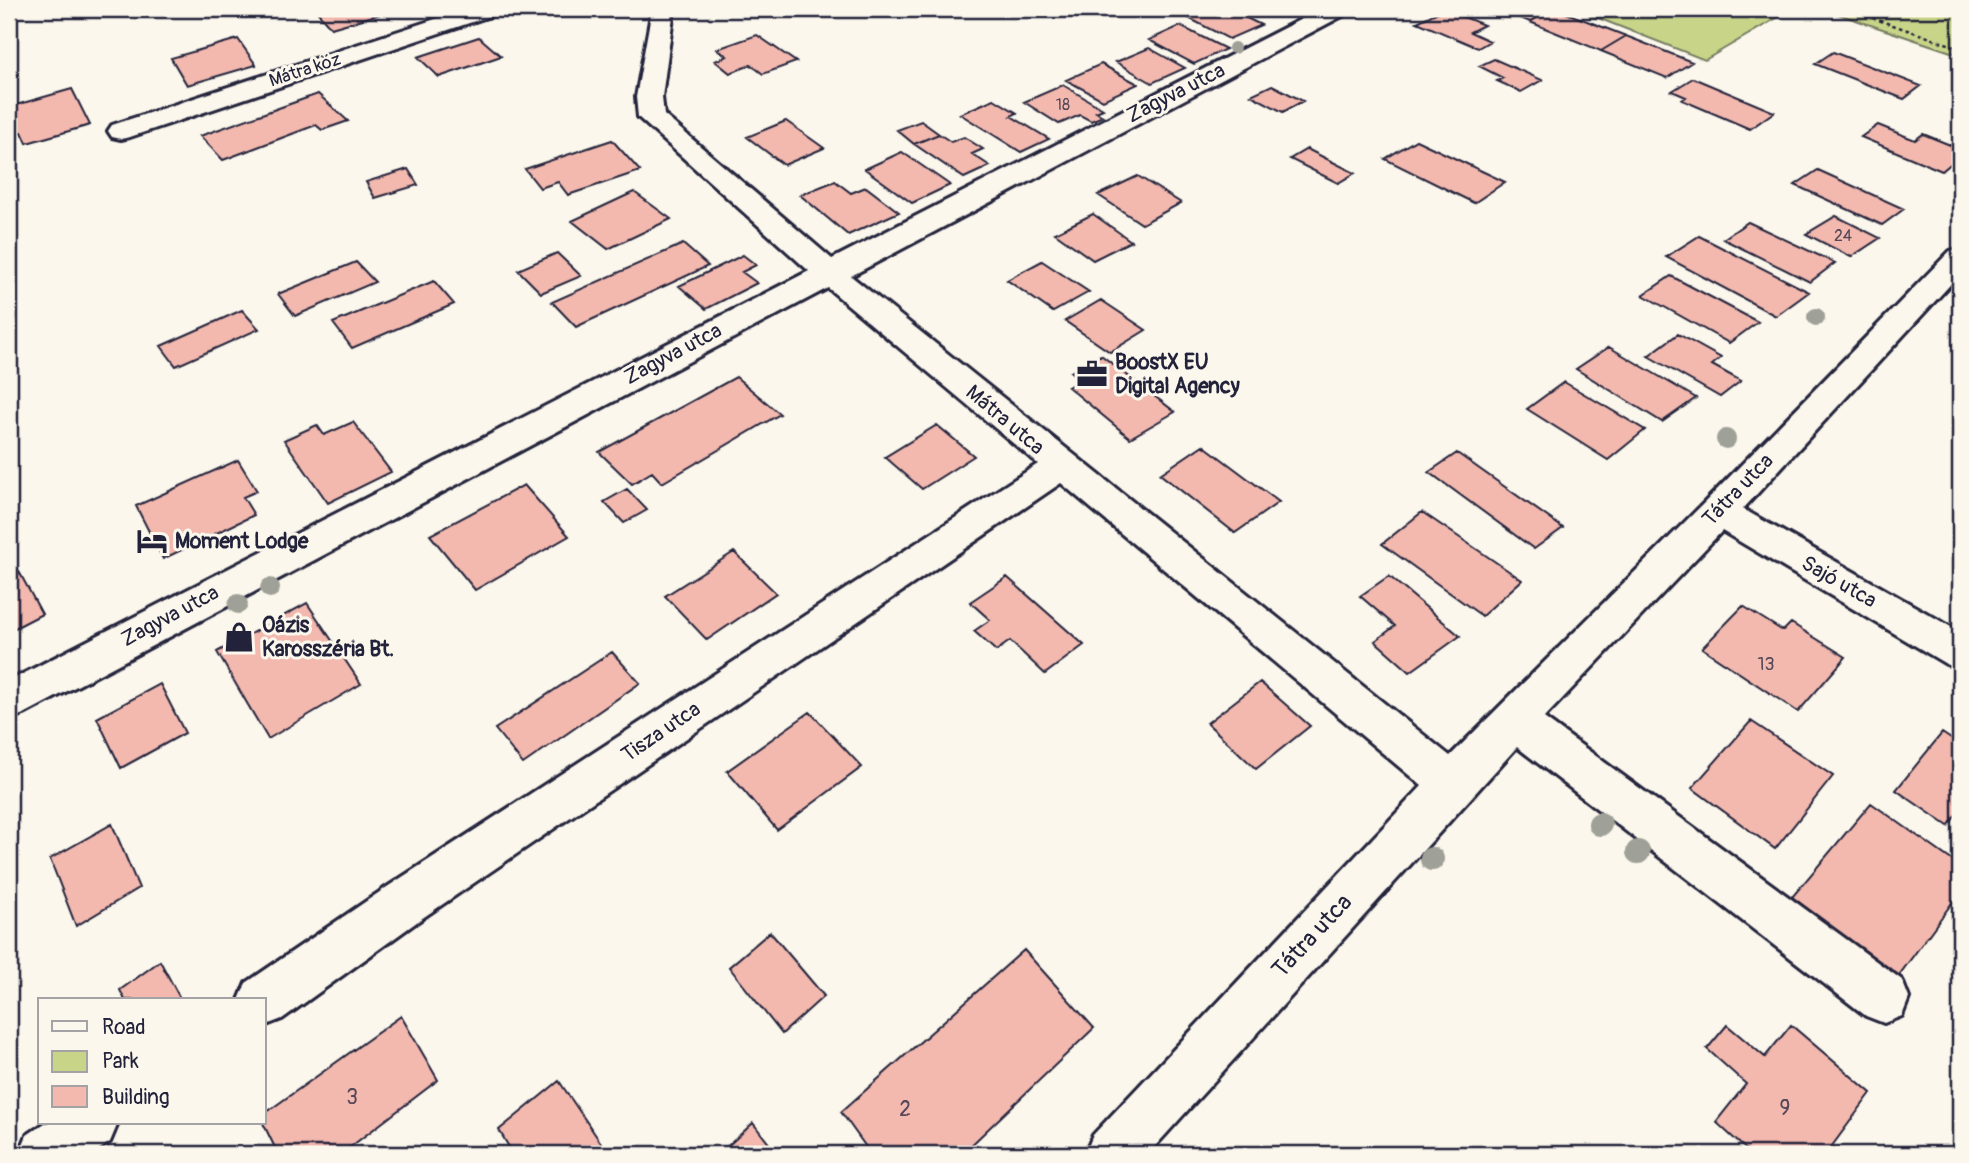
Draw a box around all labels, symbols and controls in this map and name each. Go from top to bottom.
street label: Mátra köz [266,48,344,92]
street label: Zagyva utca [1122,57,1230,129]
house number: 18 [1056,95,1070,115]
house number: 24 [1834,226,1852,246]
street label: Zagyva utca [619,317,727,391]
place label: BoostX EU Digital Agency [1115,349,1240,400]
office icon: BoostX EU Digital Agency [1075,357,1109,391]
street label: Mátra utca [960,379,1050,461]
street label: Tátra utca [1697,448,1779,532]
hotel icon: Moment Lodge [135,524,169,558]
place label: Moment Lodge [175,528,309,555]
street label: Sajó utca [1797,550,1881,614]
street label: Zagyva utca [116,579,224,653]
place label: Oázis Karosszéria Bt. [262,612,394,663]
shop icon: Oázis Karosszéria Bt. [222,620,256,654]
house number: 13 [1757,653,1775,676]
street label: Tisza utca [616,696,706,768]
street label: Tátra utca [1266,888,1358,984]
legend [38,998,266,1124]
text: Road [102,1014,146,1041]
text: Park [102,1048,139,1075]
text: Building [102,1084,169,1111]
house number: 3 [346,1084,358,1111]
house number: 9 [1780,1095,1790,1122]
house number: 2 [899,1096,911,1123]

